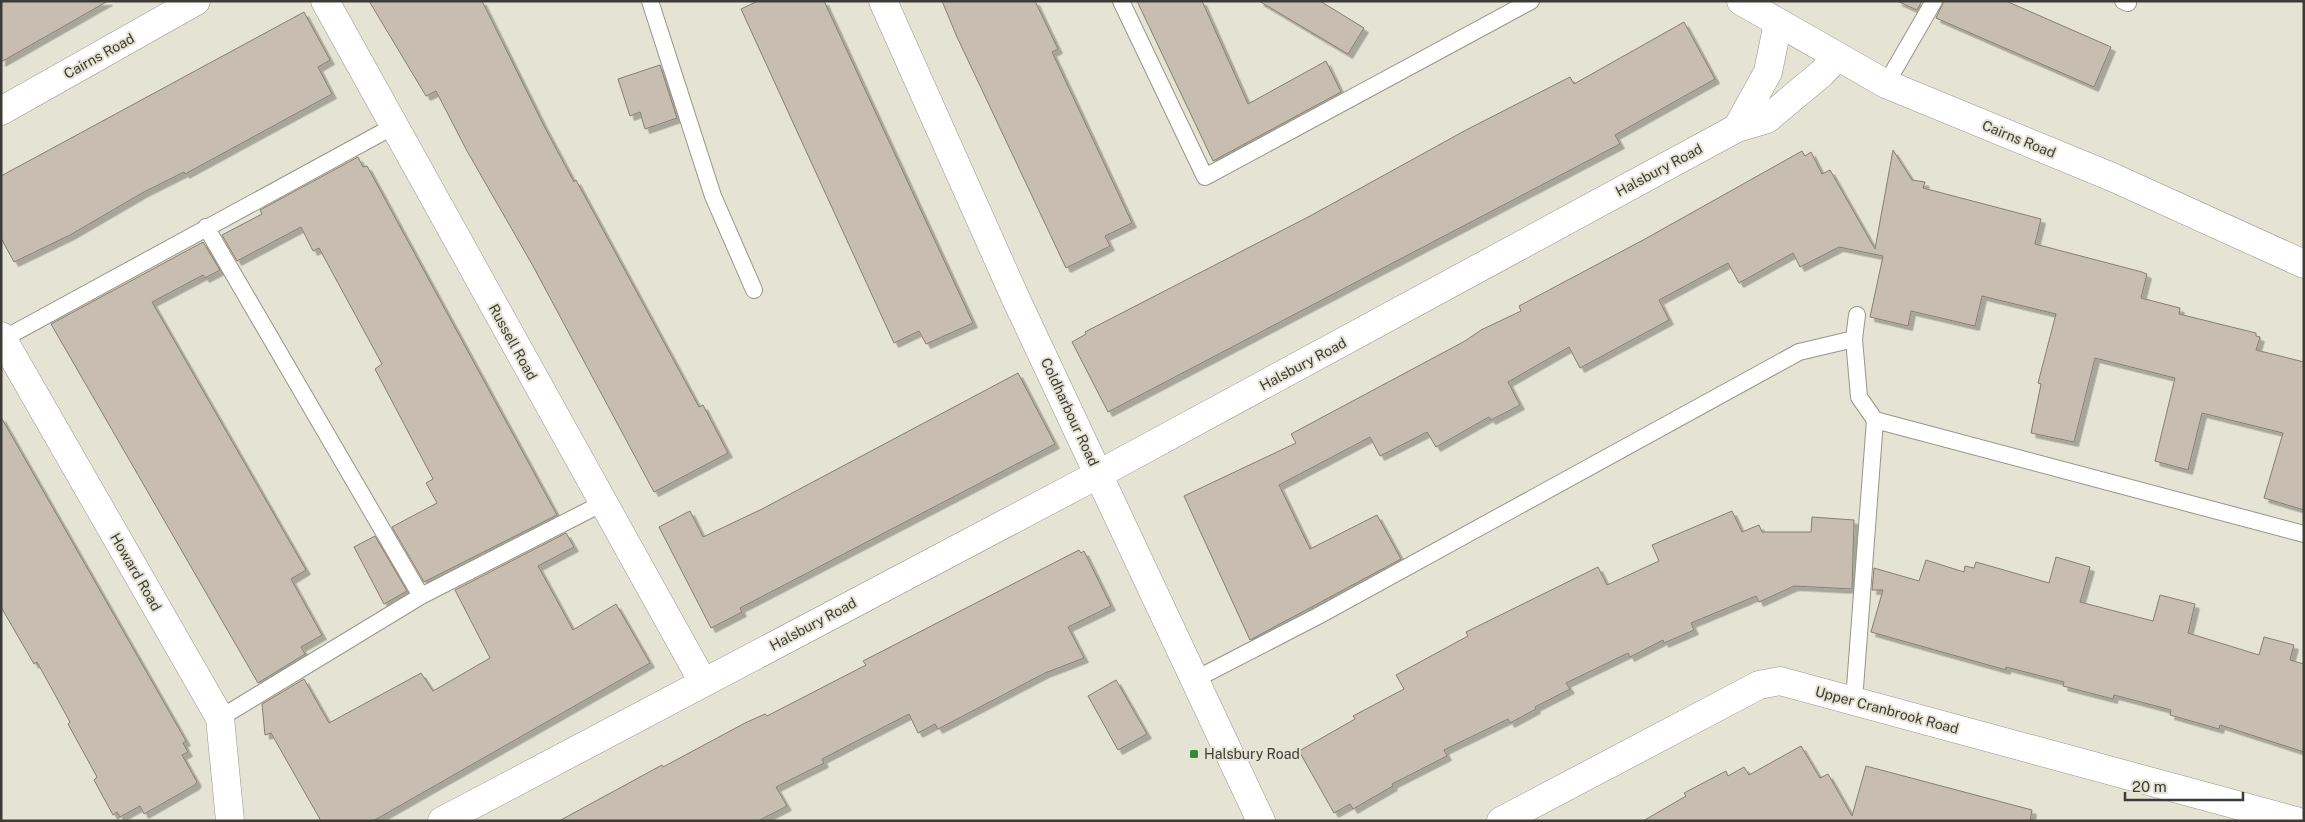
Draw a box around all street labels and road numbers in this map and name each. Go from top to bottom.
street label: Cairns Road [61,30,137,82]
street label: Cairns Road [1980,117,2058,161]
street label: Halsbury Road [1613,140,1705,200]
street label: Russell Road [486,301,540,383]
street label: Halsbury Road [1257,334,1349,394]
street label: Coldharbour Road [1038,355,1102,469]
street label: Howard Road [107,530,165,614]
street label: Halsbury Road [767,594,859,654]
street label: Upper Cranbrook Road [1813,683,1961,737]

